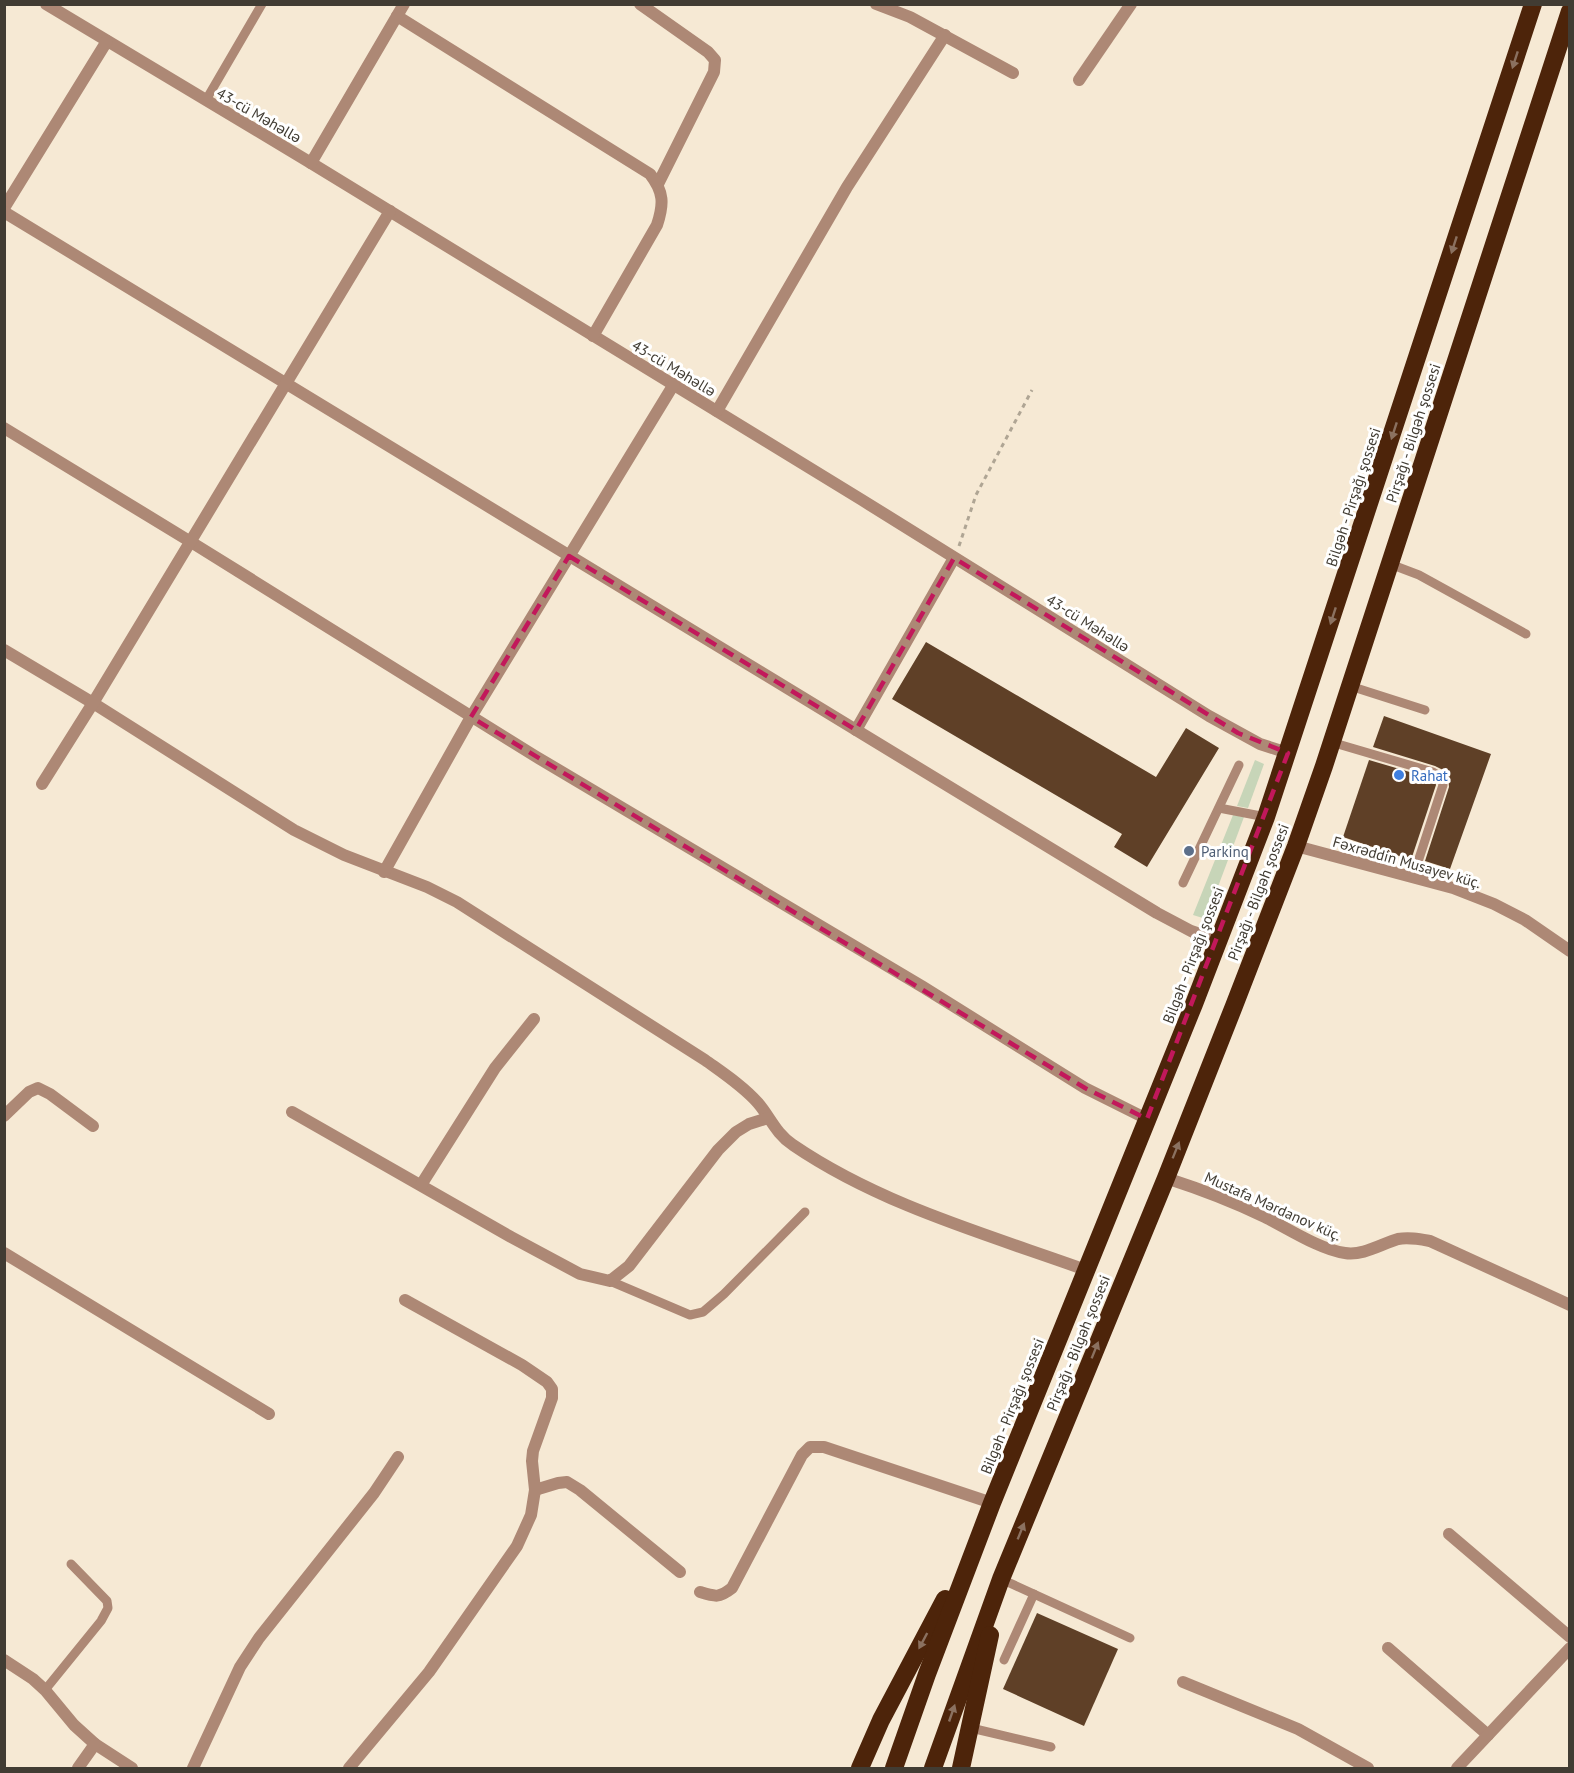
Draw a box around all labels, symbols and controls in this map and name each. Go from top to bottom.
one-way arrow [1510,51,1519,69]
street label: 43-cü Məhəllə [213,83,305,147]
one-way arrow [1449,236,1459,254]
street label: 43-cü Məhəllə [629,336,719,400]
street label: Pirşağı - Bilgəh şossesi [1382,361,1444,505]
one-way arrow [1388,422,1398,440]
street label: Bilgəh - Pirşağı şossesi [1322,425,1384,569]
street label: 43-cü Məhəllə [1043,590,1133,656]
one-way arrow [1328,607,1337,625]
place label: Rahat [1411,766,1448,785]
marker: Rahat [1392,768,1406,782]
street label: Pirşağı - Bilgəh şossesi [1223,821,1293,963]
street label: Fəxrəddin Musayev küç. [1331,832,1483,892]
place label: Parkinq [1201,842,1249,861]
marker: Parkinq [1182,844,1196,858]
street label: Bilgəh - Pirşağı şossesi [1158,884,1228,1026]
one-way arrow [1171,1141,1181,1159]
street label: Mustafa Mərdanov küç. [1202,1167,1344,1245]
street label: Pirşağı - Bilgəh şossesi [1042,1272,1114,1414]
street label: Bilgəh - Pirşağı şossesi [976,1335,1048,1477]
one-way arrow [1090,1341,1100,1359]
one-way arrow [1017,1522,1026,1540]
one-way arrow [918,1632,928,1649]
one-way arrow [948,1704,957,1722]

